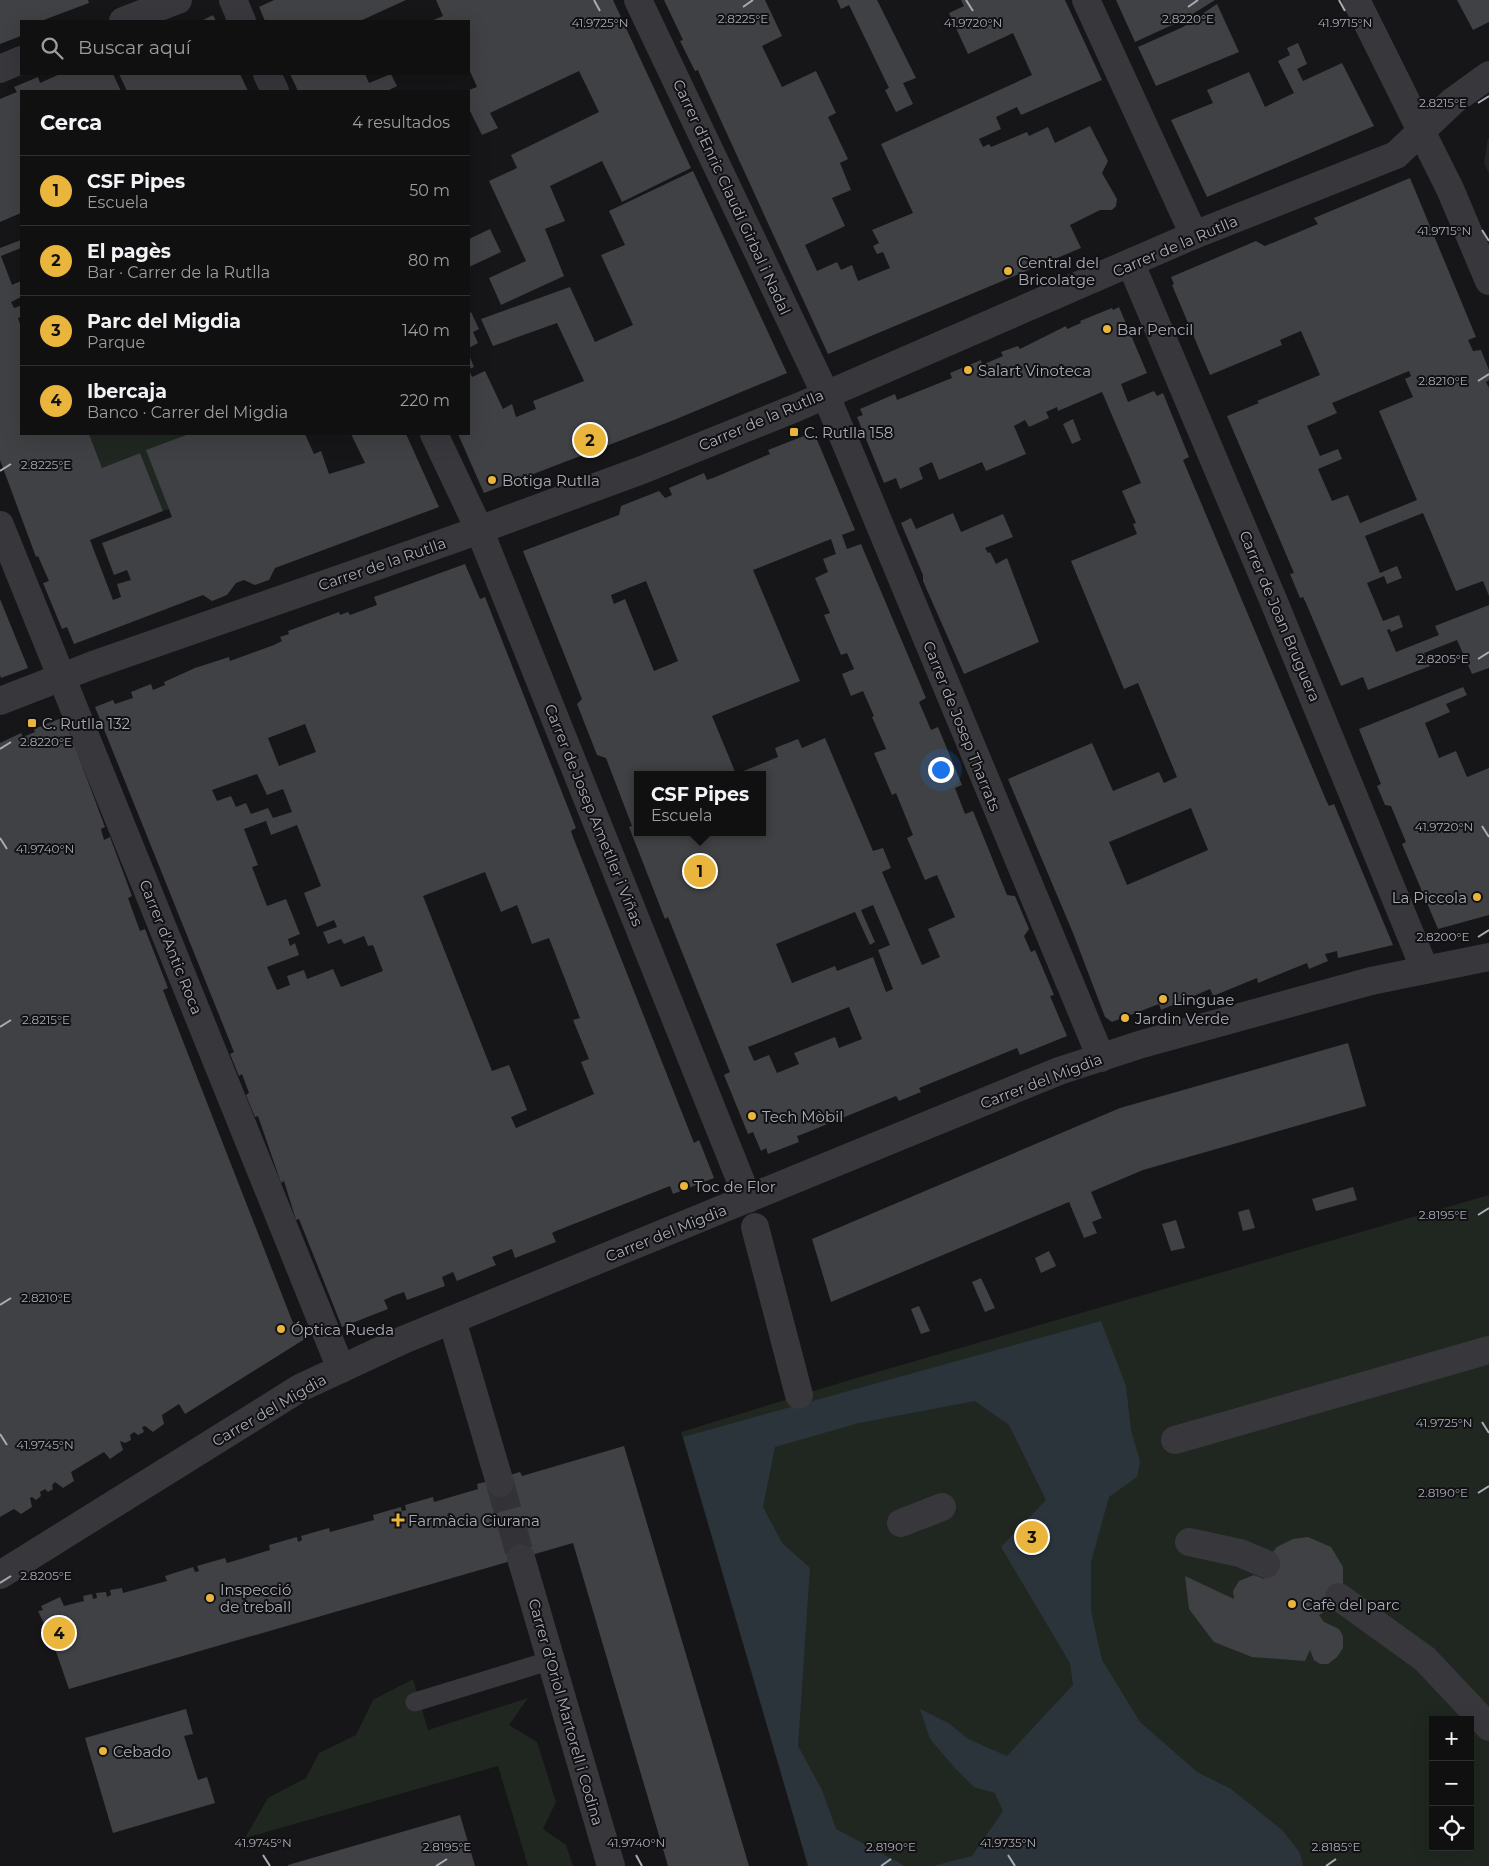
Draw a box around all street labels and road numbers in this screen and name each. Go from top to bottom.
street label: Carrer d'Enric Claudi Girbal i Nadal [669,76,795,318]
street label: Carrer de la Rutlla [1110,211,1240,281]
street label: Carrer de la Rutlla [696,385,826,455]
street label: Carrer de Joan Bruguera [1235,528,1325,704]
street label: Carrer de la Rutlla [316,533,448,595]
street label: Carrer de Josep Tharrats [919,638,1005,814]
street label: Carrer de Josep Ametller i Viñas [541,701,647,929]
street label: Carrer d'Antic Roca [135,877,207,1017]
street label: Carrer del Migdia [977,1049,1105,1113]
street label: Carrer del Migdia [603,1200,729,1266]
street label: Carrer del Migdia [208,1370,330,1450]
street label: Carrer d'Oriol Martorell i Codina [524,1596,608,1828]

